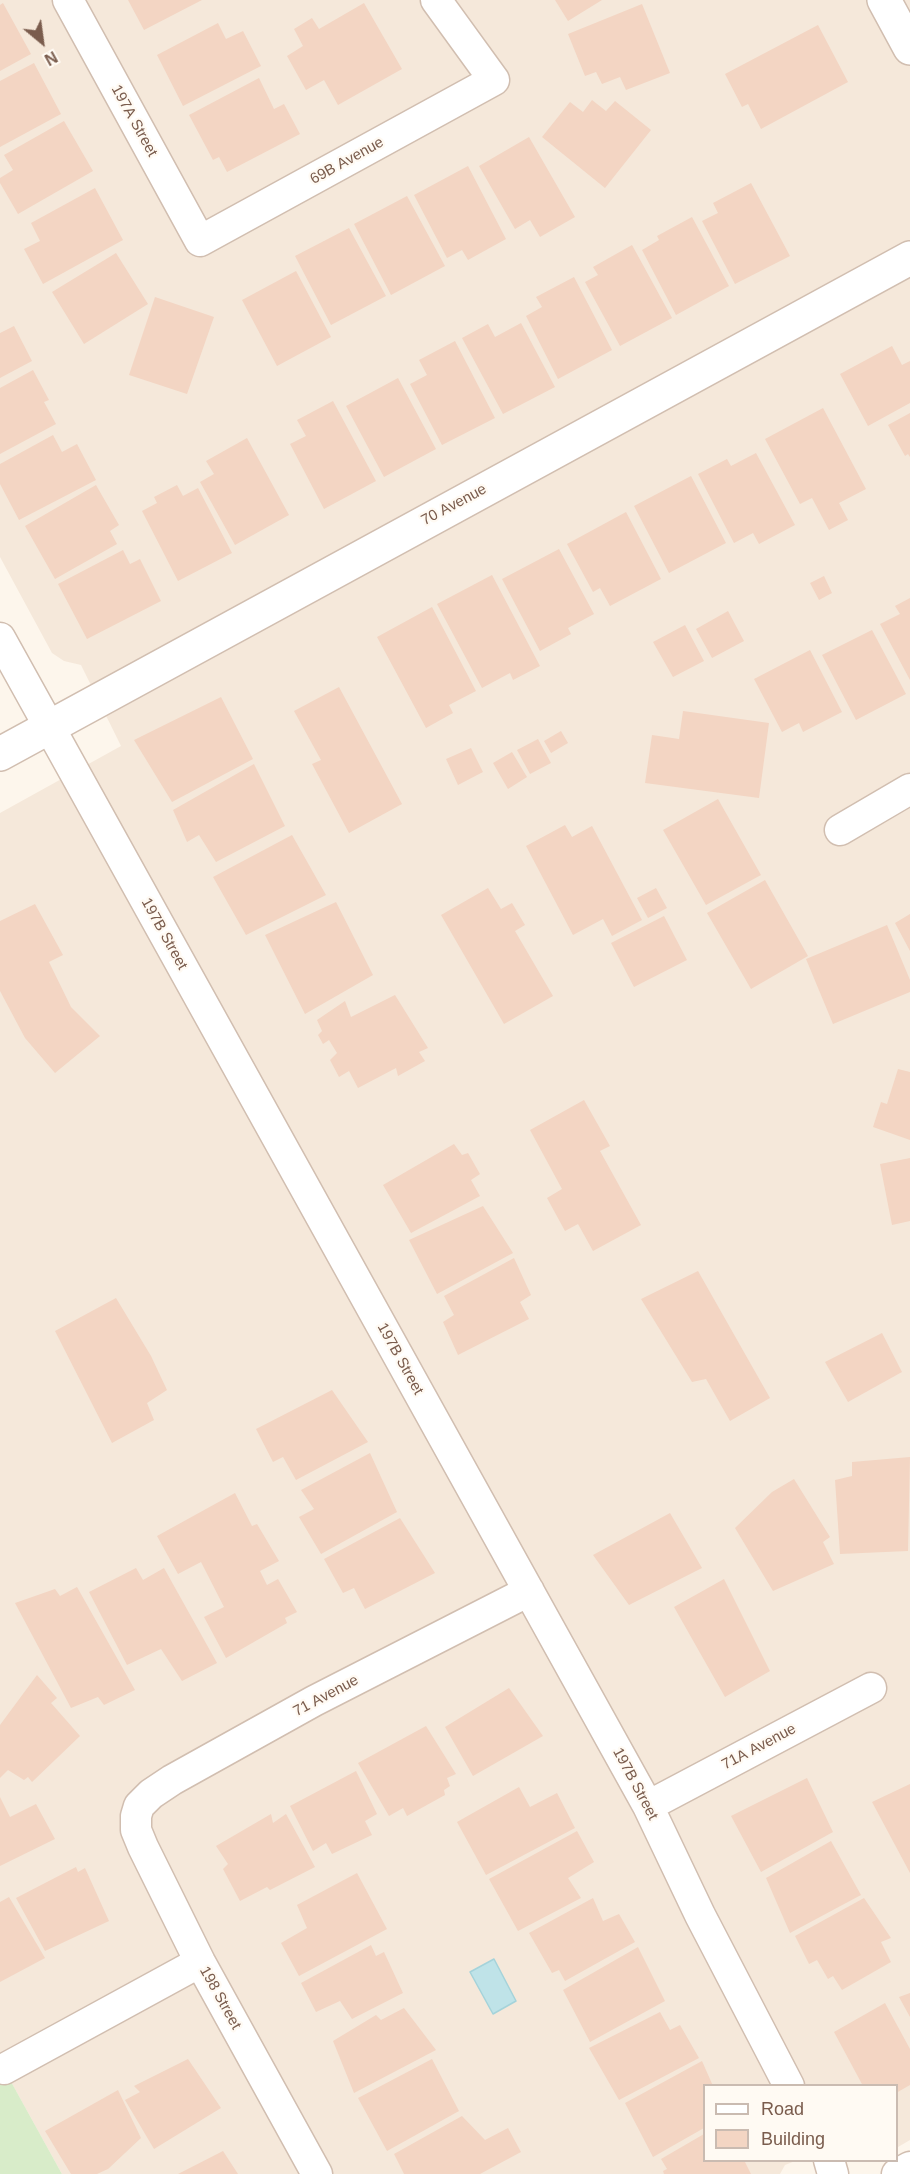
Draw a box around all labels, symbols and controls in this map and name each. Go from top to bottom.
north arrow [12,12,72,72]
text: N [42,48,60,68]
street label: 197A Street [107,82,161,160]
street label: 69B Avenue [307,133,387,189]
street label: 70 Avenue [418,480,490,530]
street label: 197B Street [137,895,191,973]
street label: 197B Street [373,1320,427,1398]
street label: 71 Avenue [290,1671,362,1721]
street label: 71A Avenue [719,1720,799,1774]
street label: 197B Street [608,1745,662,1823]
street label: 198 Street [195,1963,245,2033]
legend [703,2084,898,2162]
text: Road [761,2099,804,2119]
text: Building [761,2129,825,2149]

